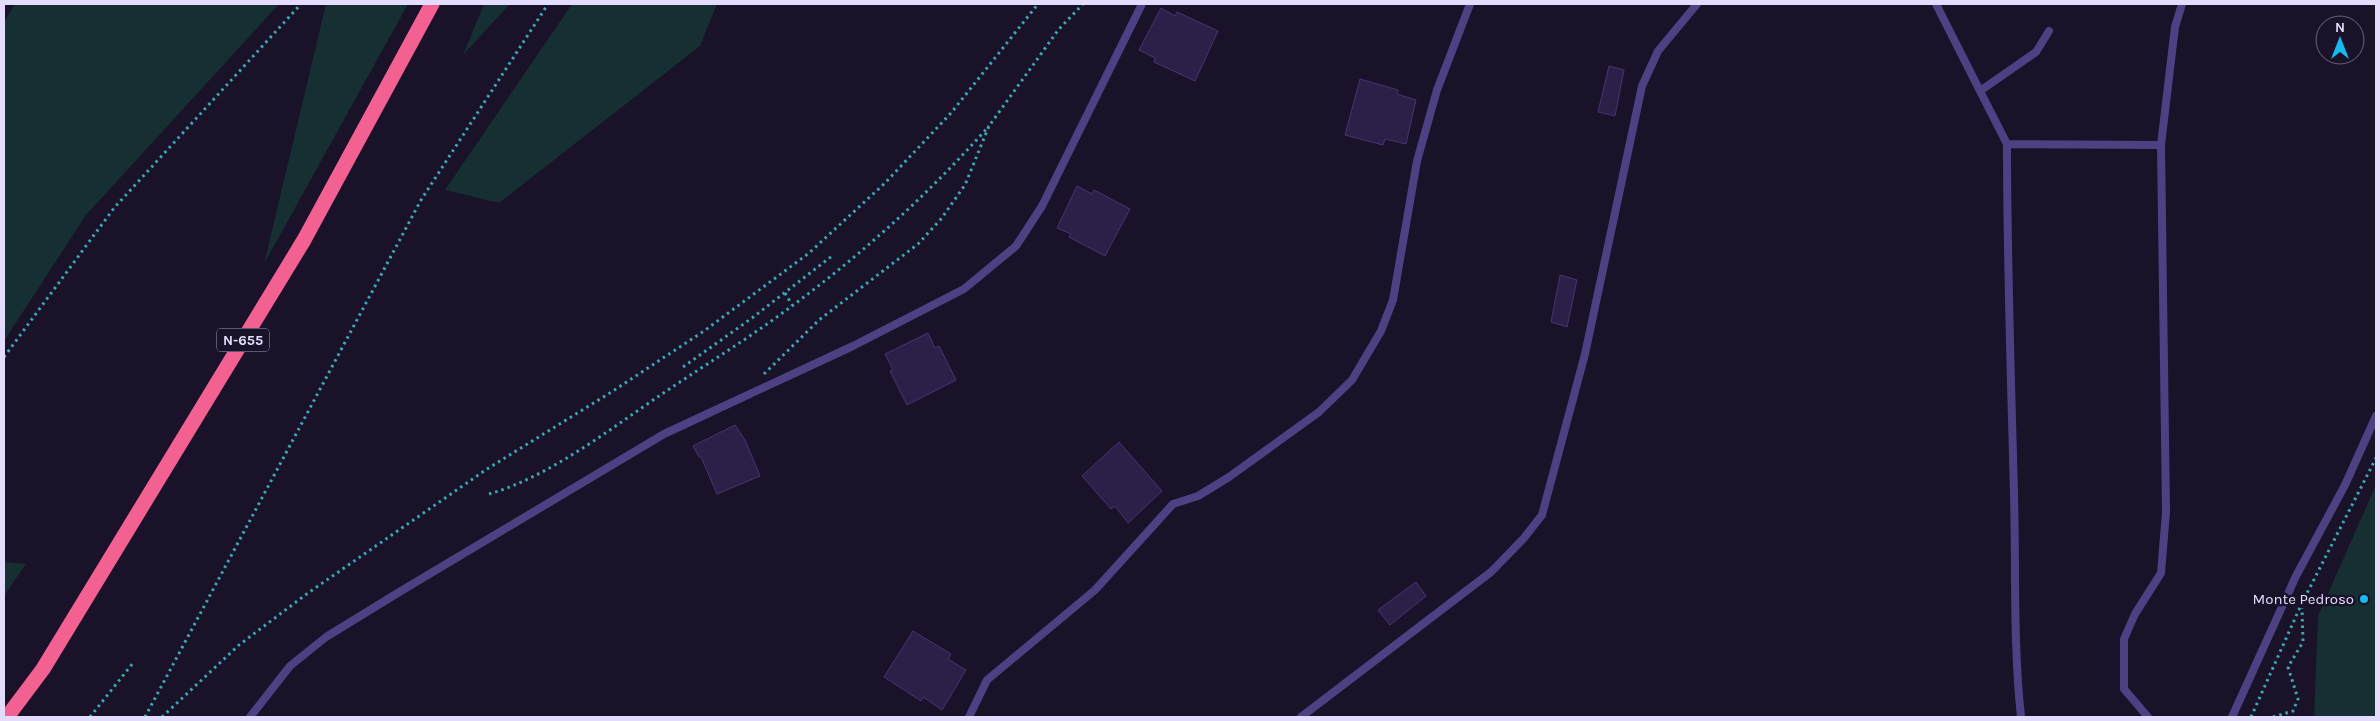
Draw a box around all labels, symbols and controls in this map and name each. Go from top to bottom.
north arrow [2315,15,2365,65]
text: N [2335,19,2345,36]
road number: N-655 [217,328,269,352]
place label: Monte Pedroso [2253,590,2354,608]
marker: Monte Pedroso [2358,593,2370,605]

